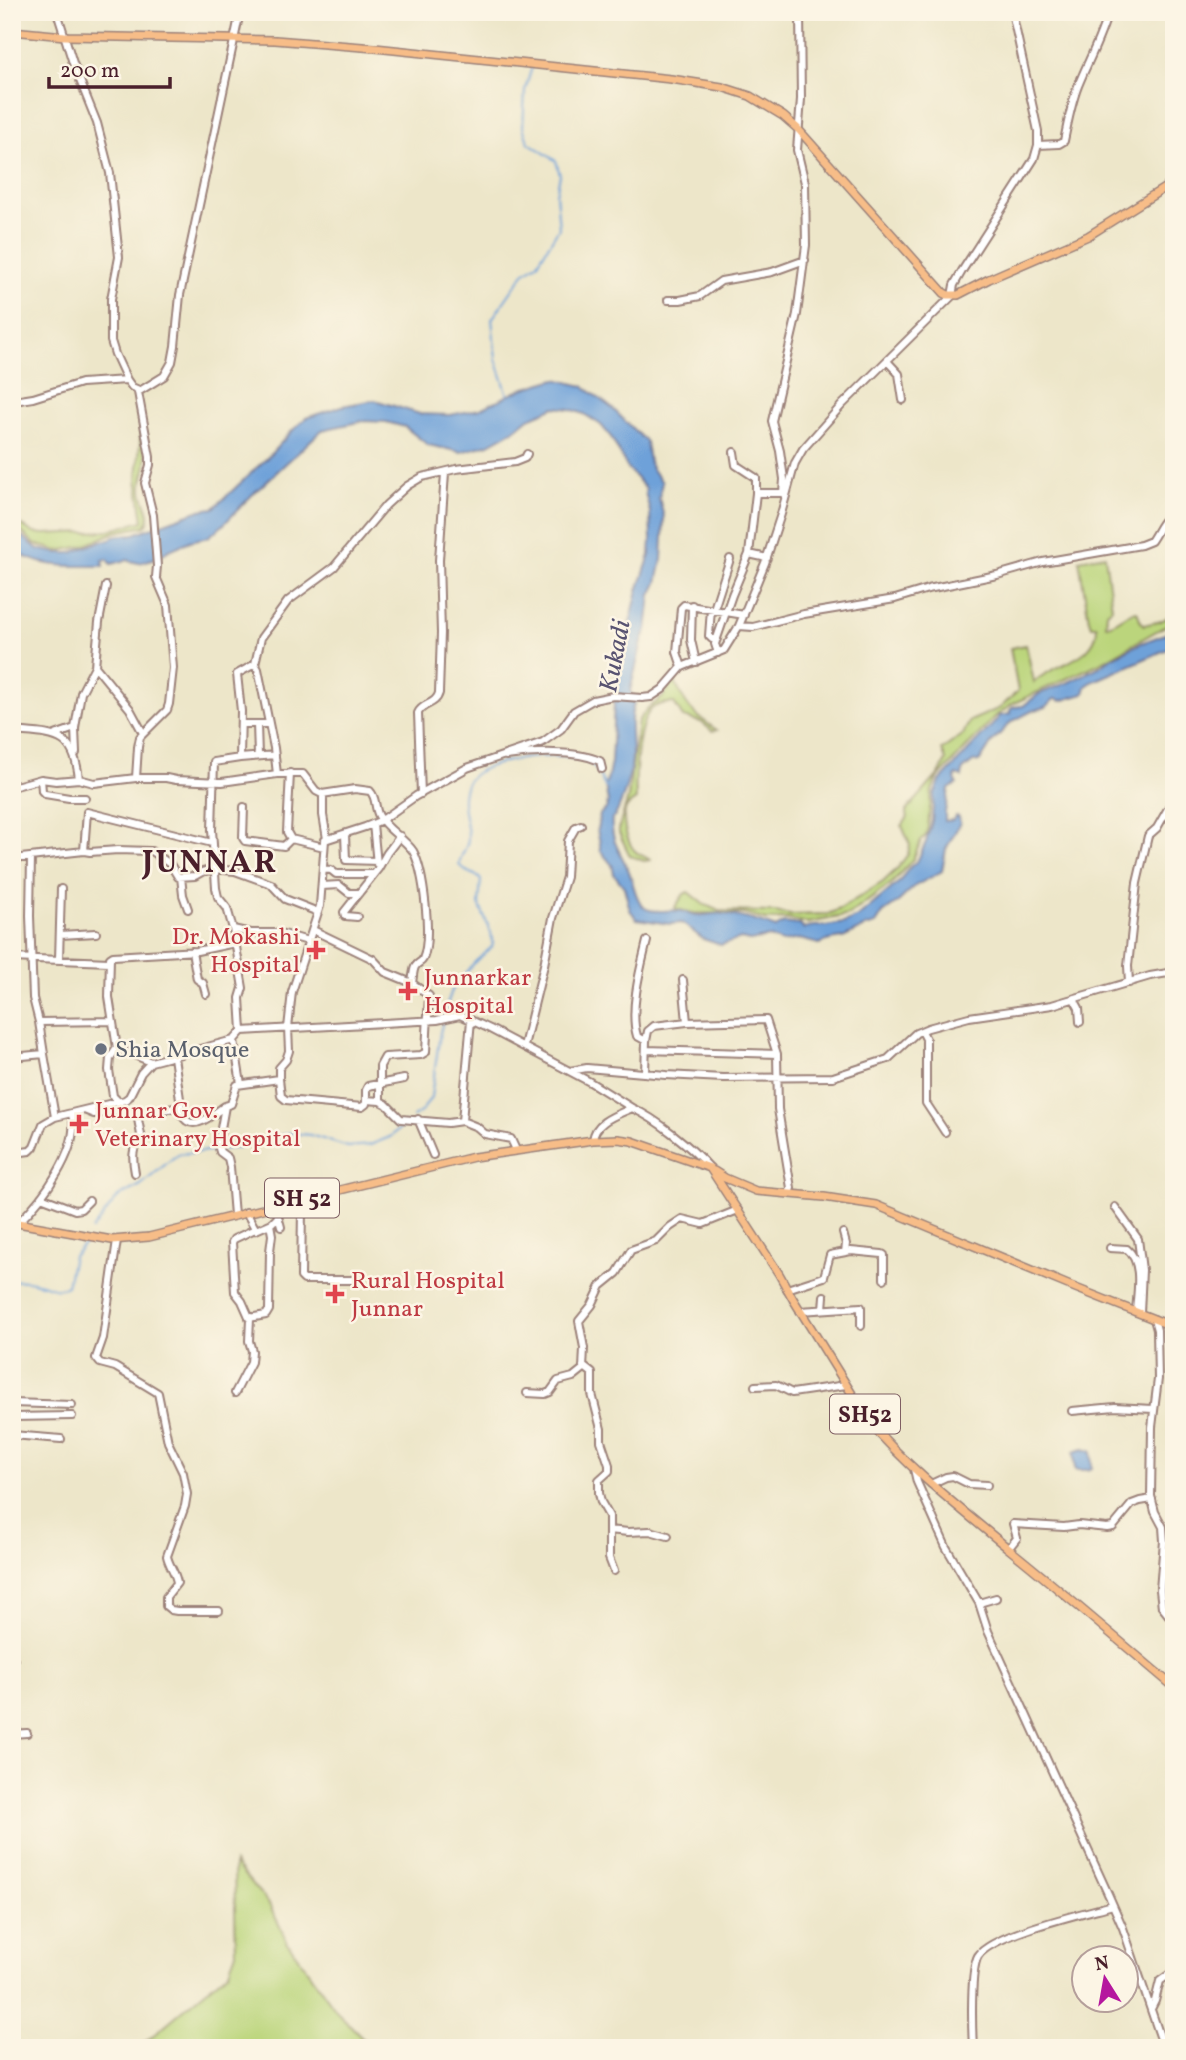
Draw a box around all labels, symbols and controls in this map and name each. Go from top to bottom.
scale bar [49,46,170,90]
text: 200 m [60,57,120,86]
water label: Kukadi [591,616,641,696]
district label: JUNNAR [141,842,278,886]
place label: Dr. Mokashi Hospital [172,921,300,983]
marker: Dr. Mokashi Hospital [306,940,326,960]
place label: Junnarkar Hospital [424,962,531,1024]
marker: Junnarkar Hospital [398,981,418,1001]
place label: Shia Mosque [115,1034,249,1068]
marker: Shia Mosque [93,1041,109,1057]
place label: Junnar Gov. Veterinary Hospital [95,1095,300,1157]
marker: Junnar Gov. Veterinary Hospital [69,1114,89,1134]
road number: SH 52 [265,1178,339,1218]
place label: Rural Hospital Junnar [351,1265,505,1327]
marker: Rural Hospital Junnar [325,1284,345,1304]
road number: SH52 [830,1394,900,1434]
north arrow [1070,1944,1140,2014]
text: N [1093,1950,1112,1978]

